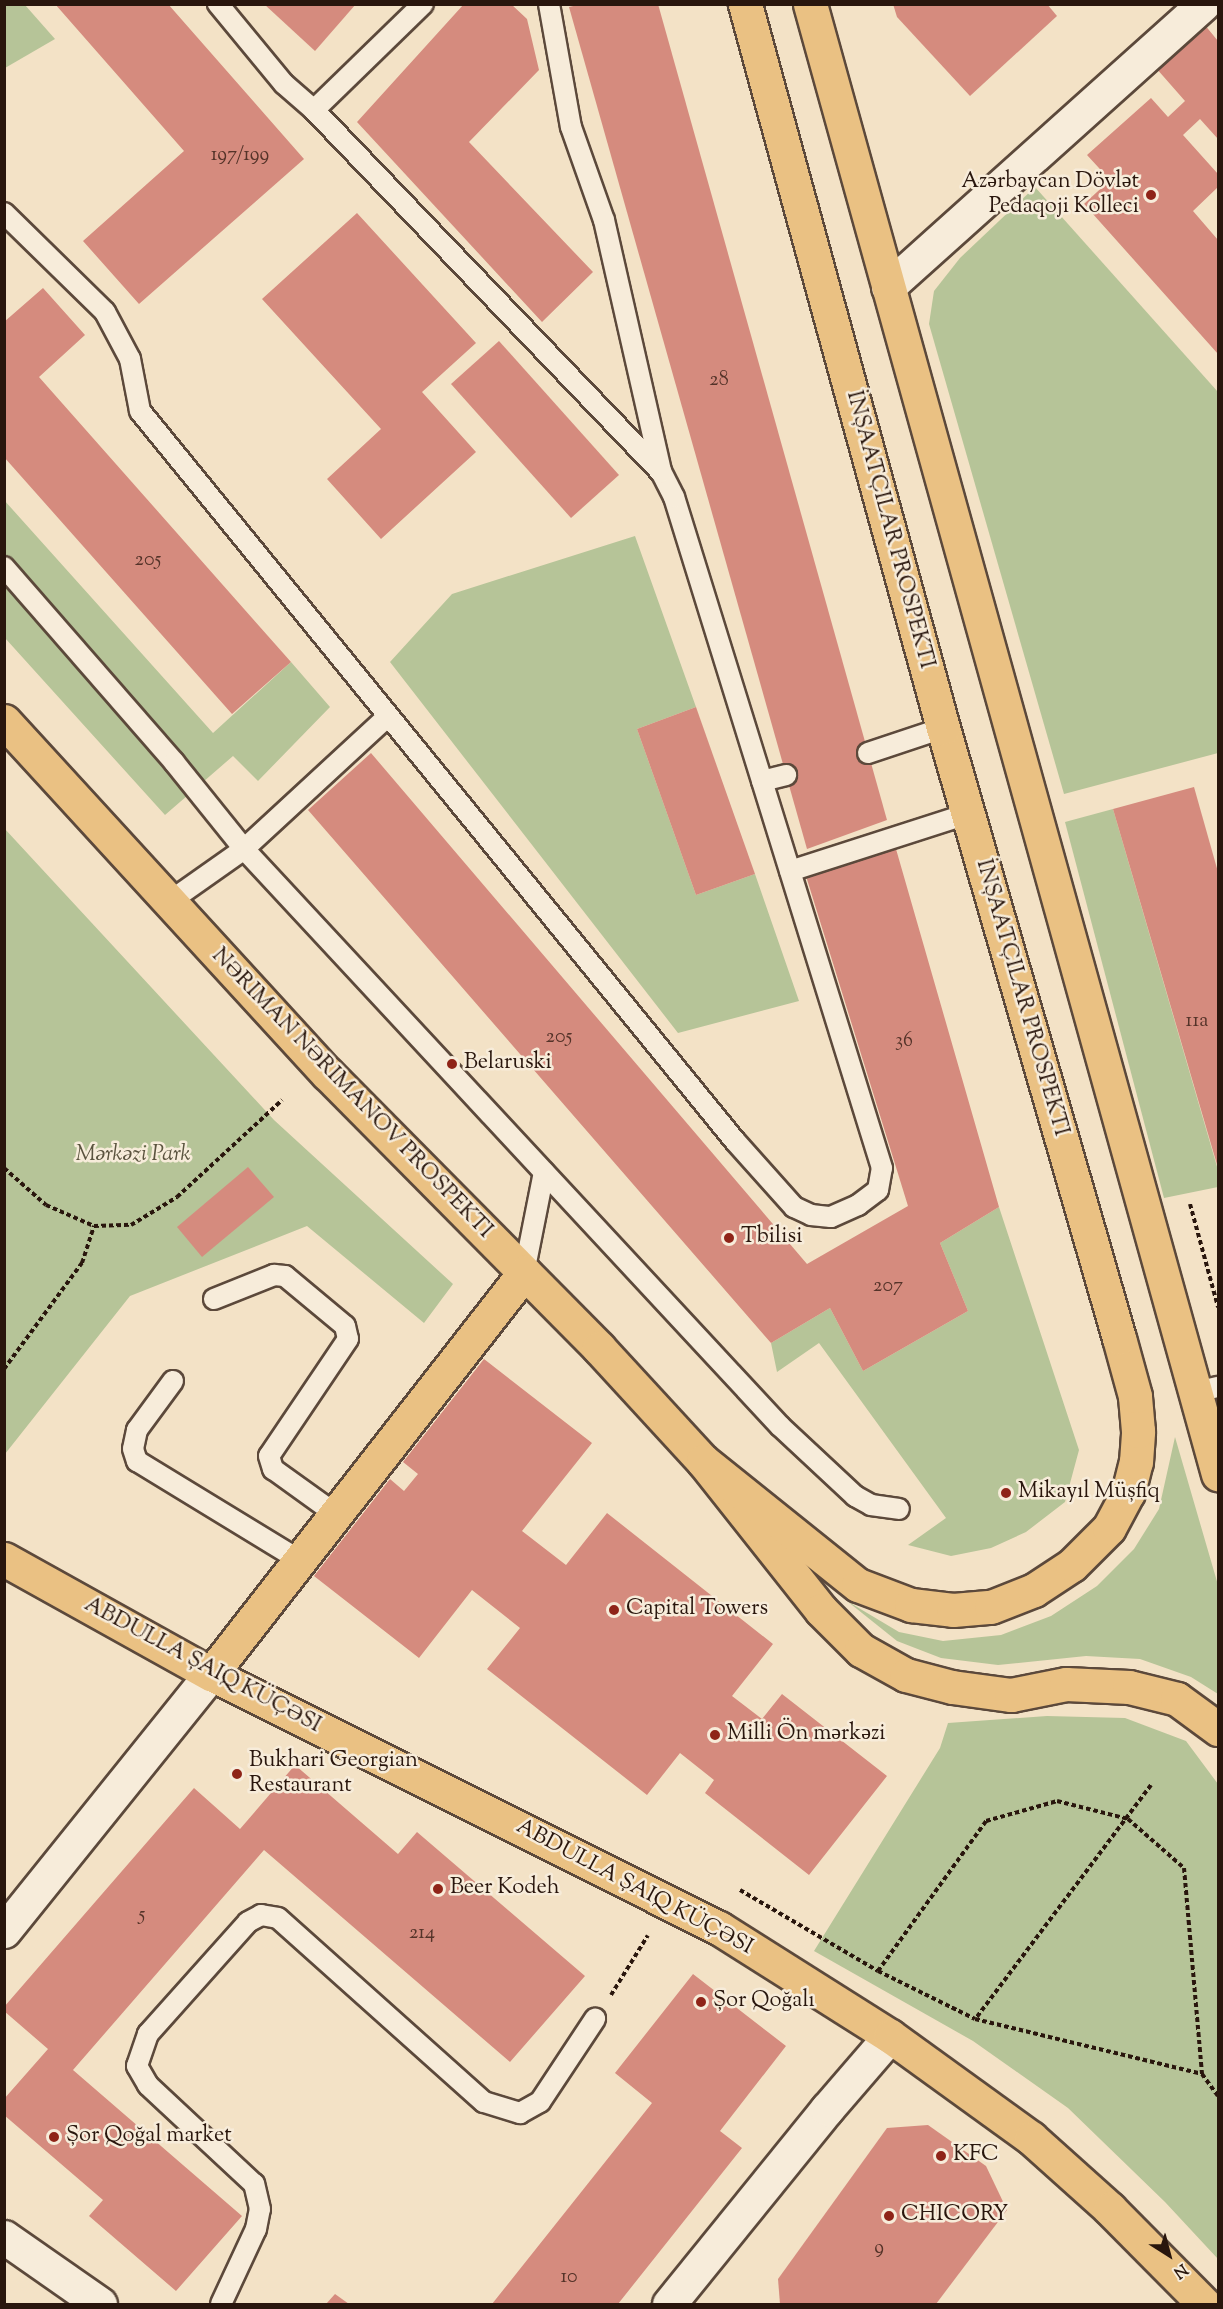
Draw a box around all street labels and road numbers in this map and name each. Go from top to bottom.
street label: İNŞAATÇILAR PROSPEKTI [839,388,939,672]
street label: İNŞAATÇILAR PROSPEKTI [969,857,1073,1139]
street label: NƏRIMAN NƏRIMANOV PROSPEKTI [205,944,497,1244]
street label: ABDULLA ŞAIQ KÜÇƏSI [79,1592,325,1740]
street label: ABDULLA ŞAIQ KÜÇƏSI [511,1814,757,1962]

